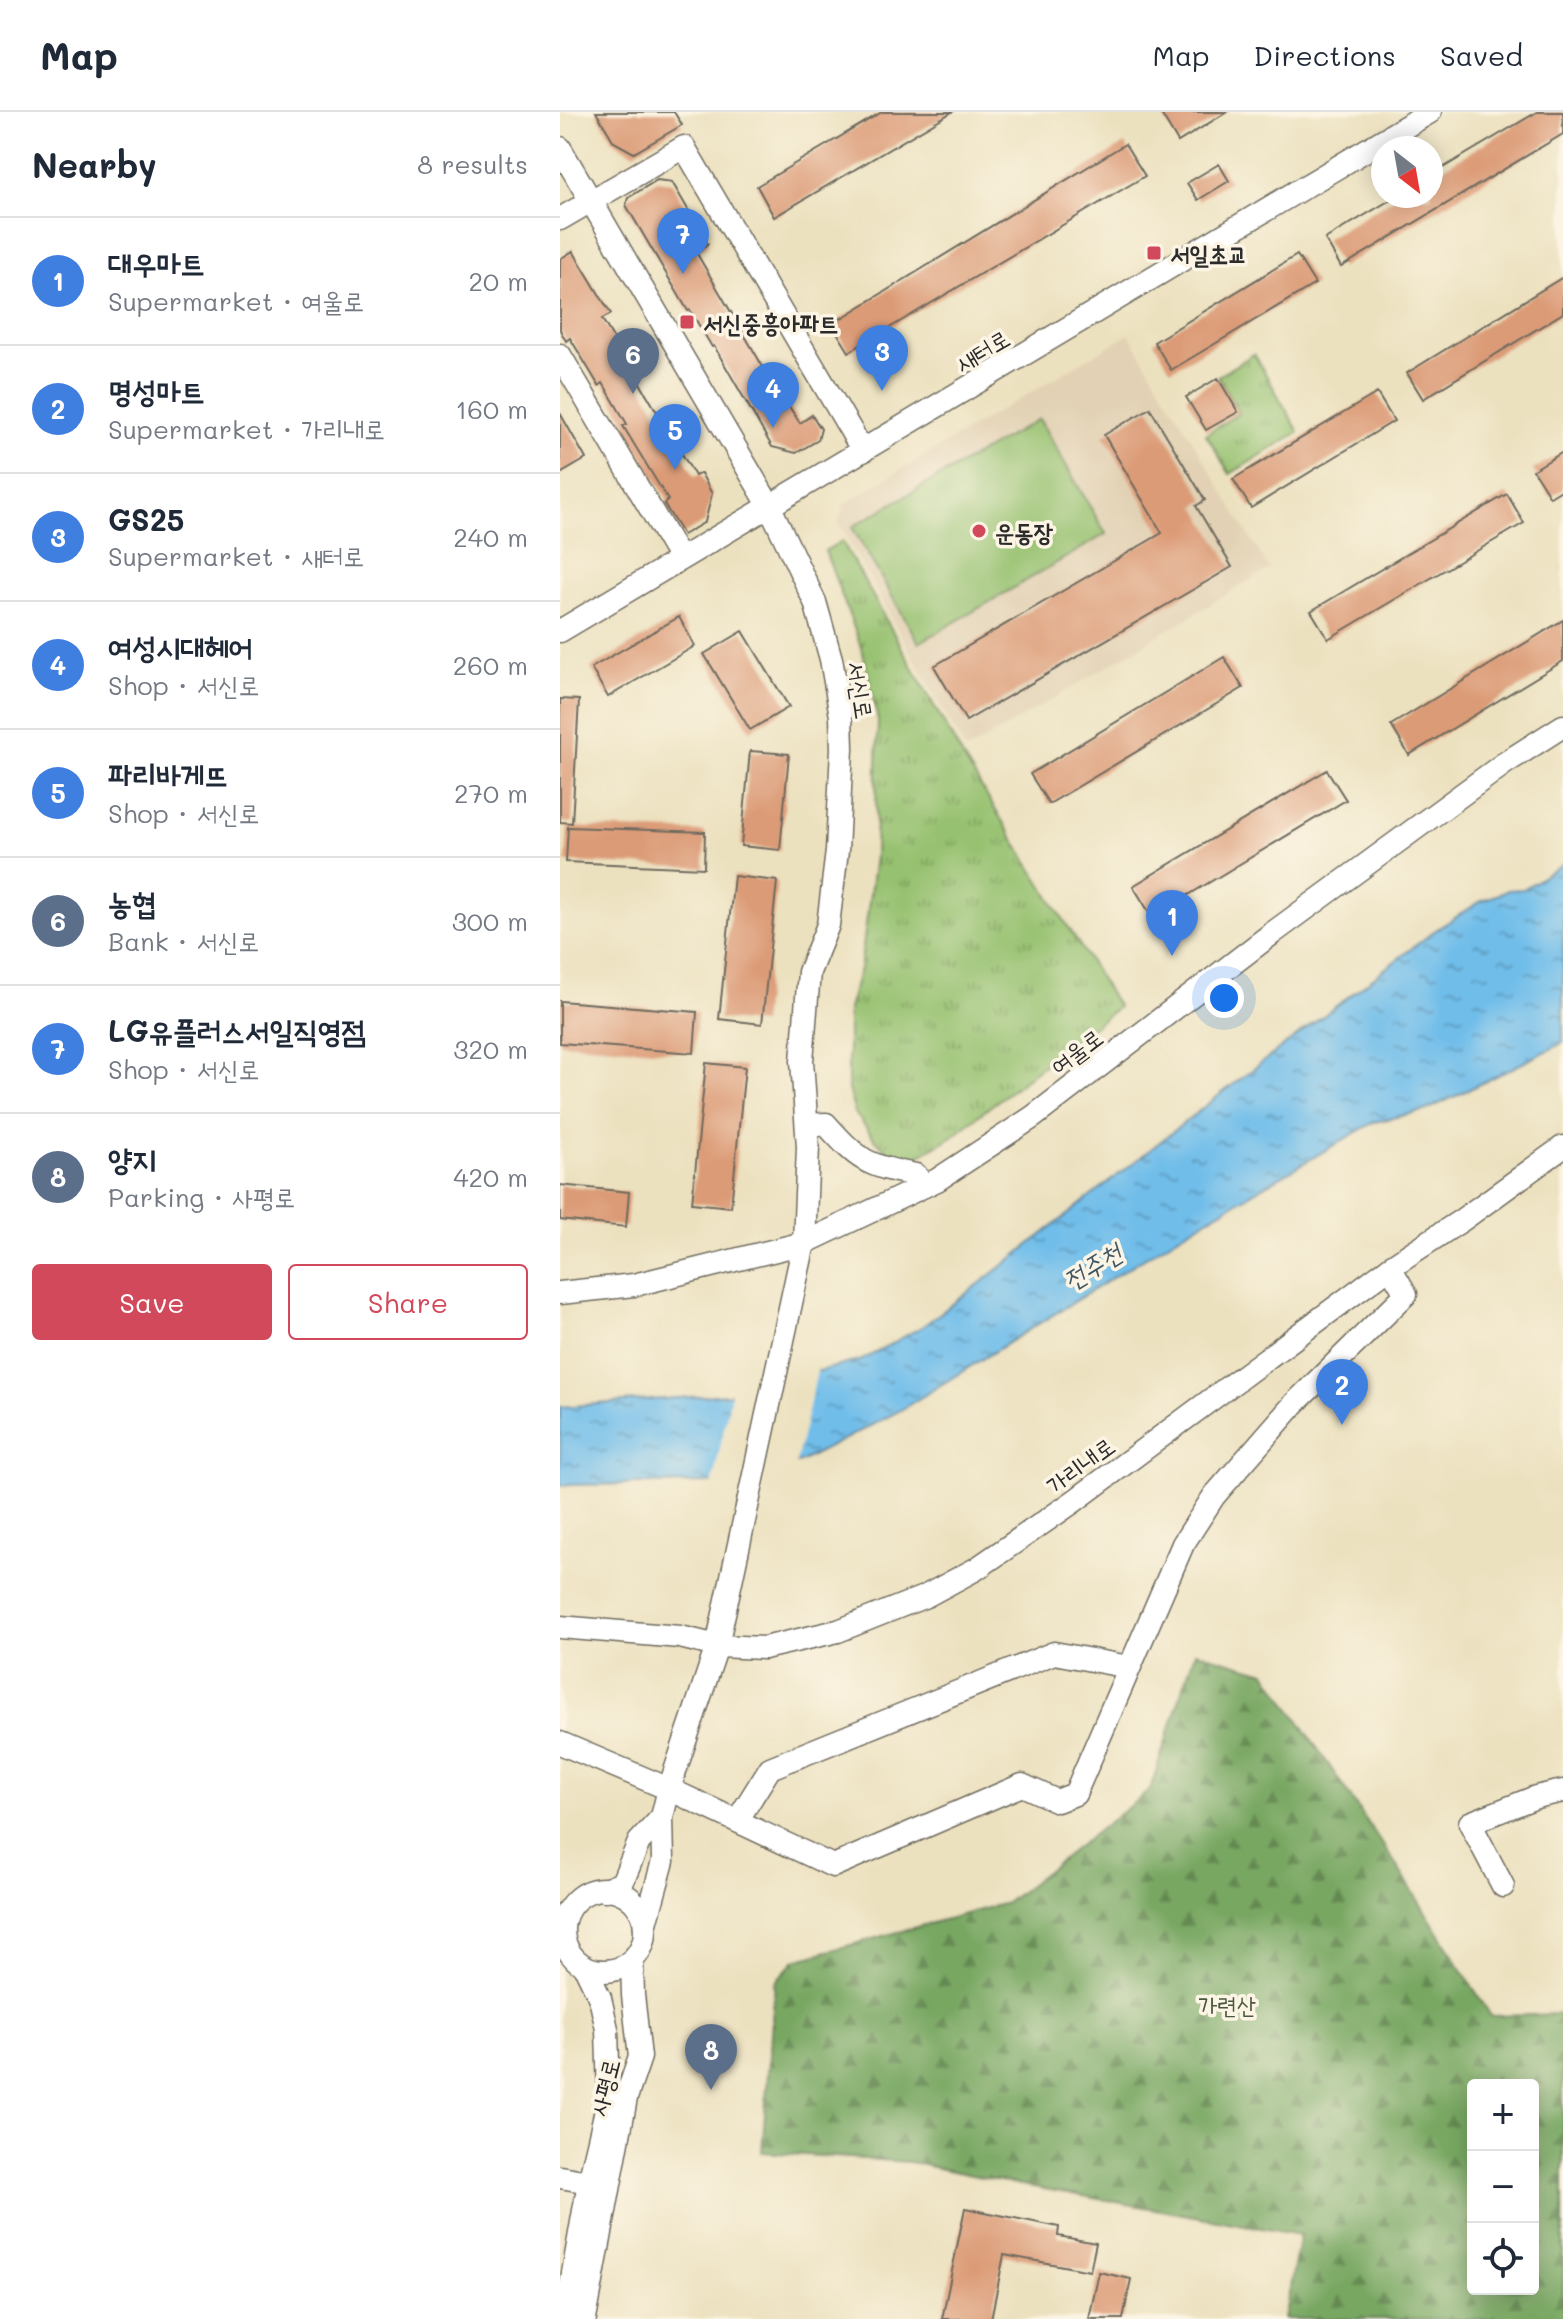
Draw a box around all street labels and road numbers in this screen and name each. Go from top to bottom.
street label: 새터로 [949,322,1015,378]
street label: 서신로 [841,659,881,721]
street label: 여울로 [1044,1021,1108,1081]
street label: 가리내로 [1040,1430,1120,1500]
street label: 사평로 [582,2055,626,2119]

